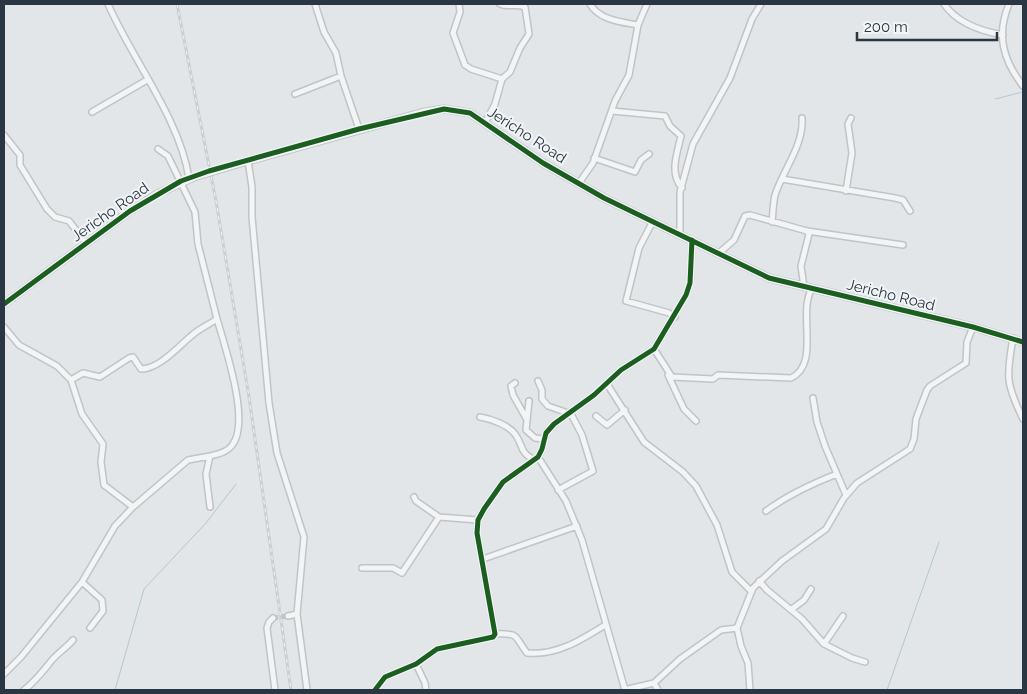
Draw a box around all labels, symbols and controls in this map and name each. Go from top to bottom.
scale bar [857,10,997,42]
text: 200 m [864,18,908,36]
street label: Jericho Road [484,103,570,167]
street label: Jericho Road [68,179,152,245]
street label: Jericho Road [845,275,937,315]

